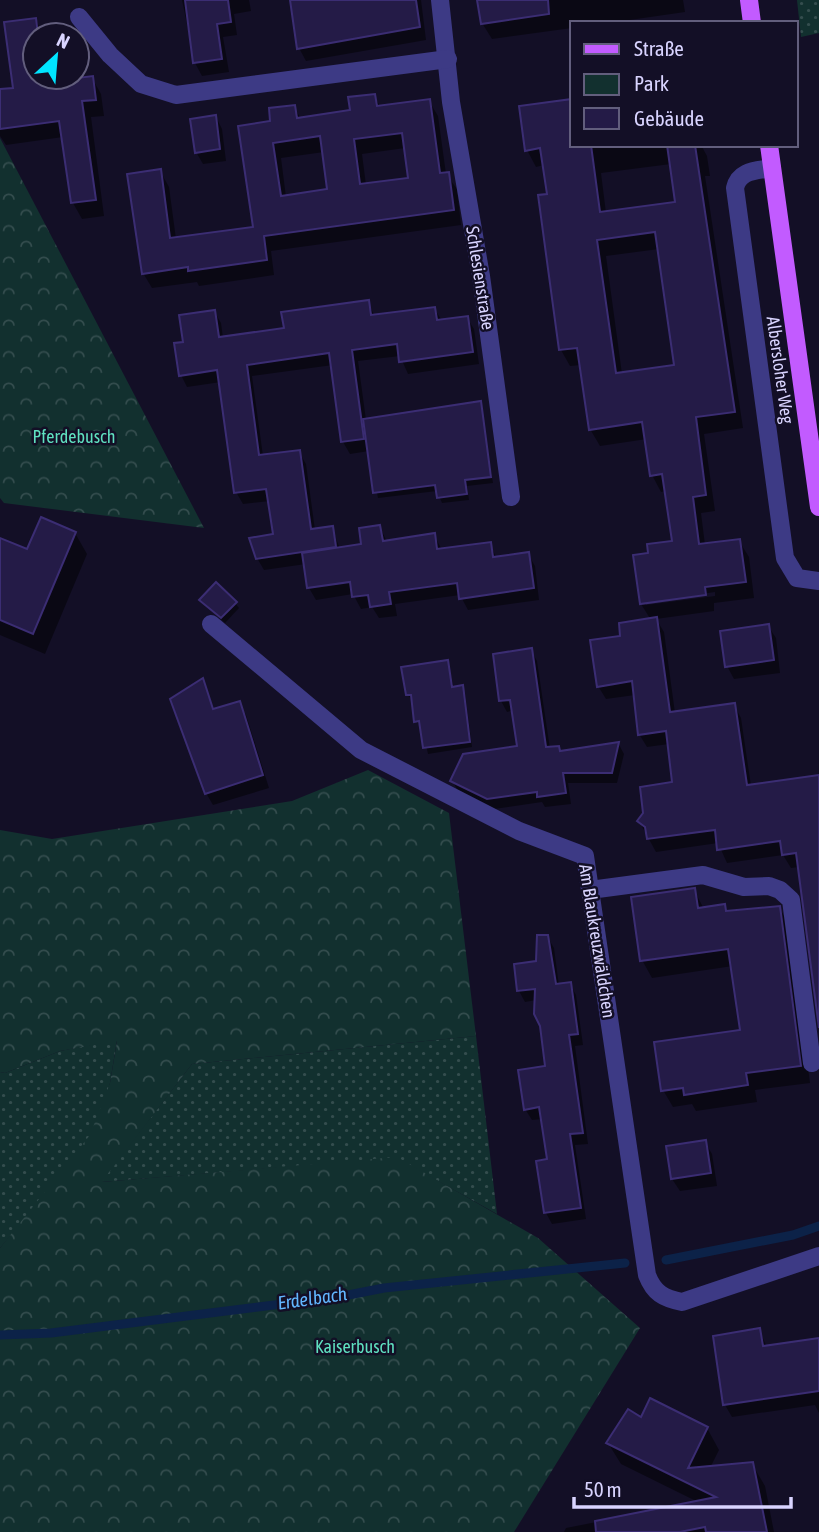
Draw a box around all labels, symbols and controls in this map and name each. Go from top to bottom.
north arrow [21,21,91,91]
legend [570,21,798,147]
text: N [54,28,73,53]
text: Straße [634,36,684,60]
text: Park [634,71,669,95]
text: Gebäude [634,106,704,130]
street label: Schlesienstraße [462,225,499,331]
street label: Albersloher Weg [763,315,798,425]
park label: Pferdebusch [33,426,115,447]
street label: Am Blaukreuzwäldchen [575,862,620,1019]
water label: Erdelbach [276,1282,348,1314]
park label: Kaiserbusch [315,1336,395,1357]
scale bar [574,1466,791,1510]
text: 50 m [584,1477,622,1501]

